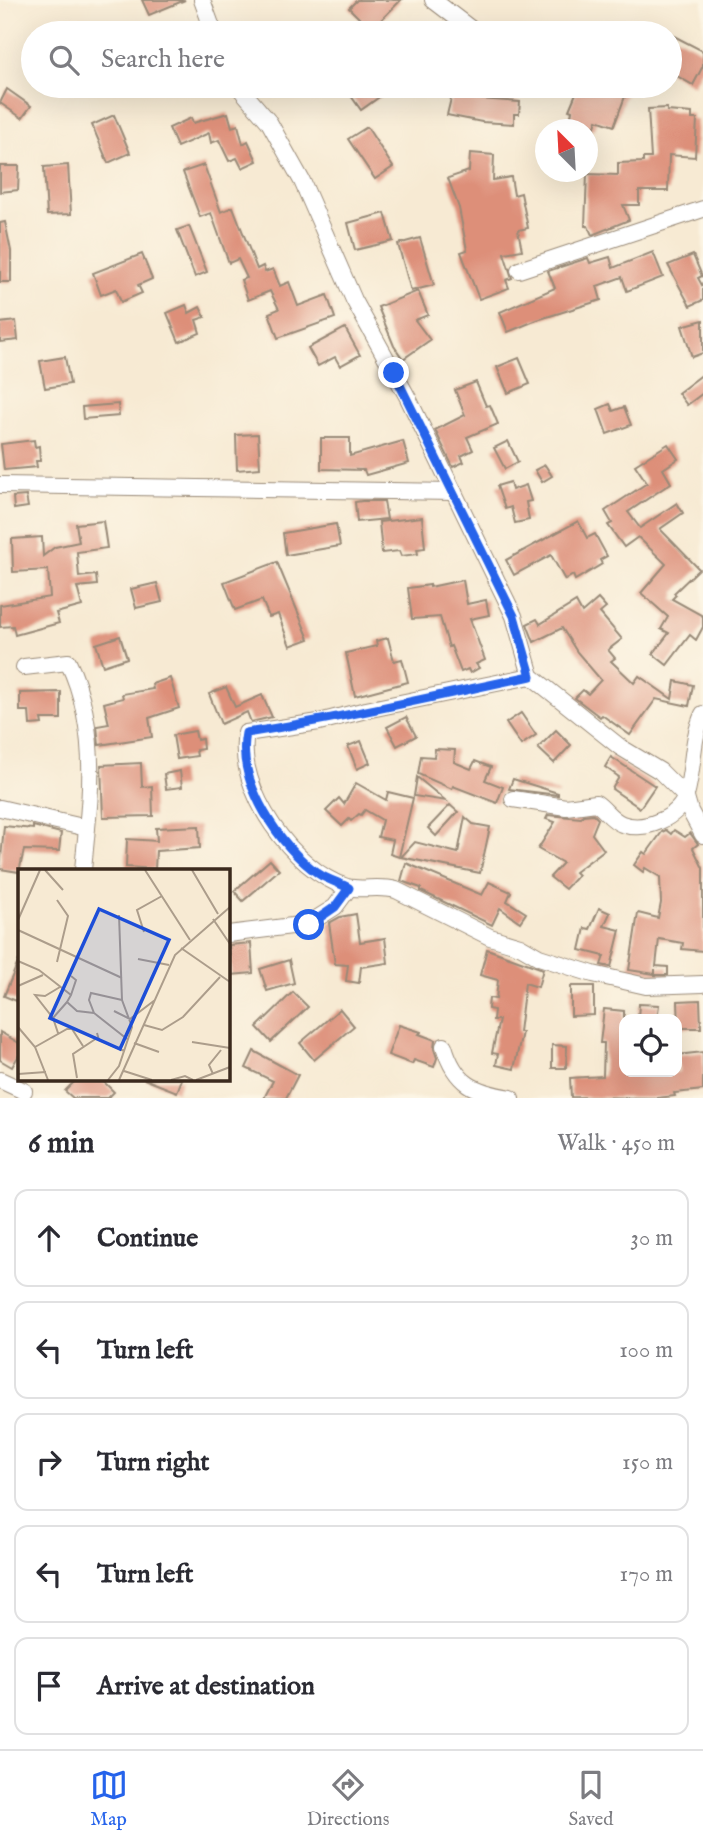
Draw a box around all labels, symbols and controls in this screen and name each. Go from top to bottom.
search box [21,21,682,98]
icon: search [45,41,83,79]
text: Search here [101,43,225,76]
north arrow [535,119,598,182]
route end [378,357,409,388]
inset map [18,869,229,1080]
route start [293,909,324,940]
map controls [619,1014,682,1077]
button: locate [619,1014,682,1077]
text: 6 min [28,1125,94,1163]
text: Walk · 450 m [557,1129,675,1158]
icon: ahead [30,1219,68,1257]
text: Continue [97,1222,198,1255]
text: 30 m [630,1224,673,1253]
icon: left [30,1331,68,1369]
text: Turn left [97,1334,194,1367]
text: 100 m [619,1336,673,1365]
icon: right [30,1443,68,1481]
text: Turn right [97,1446,210,1479]
text: 150 m [622,1448,673,1477]
icon: left [30,1555,68,1593]
text: Turn left [97,1558,194,1591]
text: 170 m [620,1560,673,1589]
icon: arrive [30,1667,68,1705]
text: Arrive at destination [97,1670,315,1703]
tab: Map [90,1766,128,1832]
tab: Directions [307,1766,389,1832]
tab: Saved [568,1766,613,1832]

